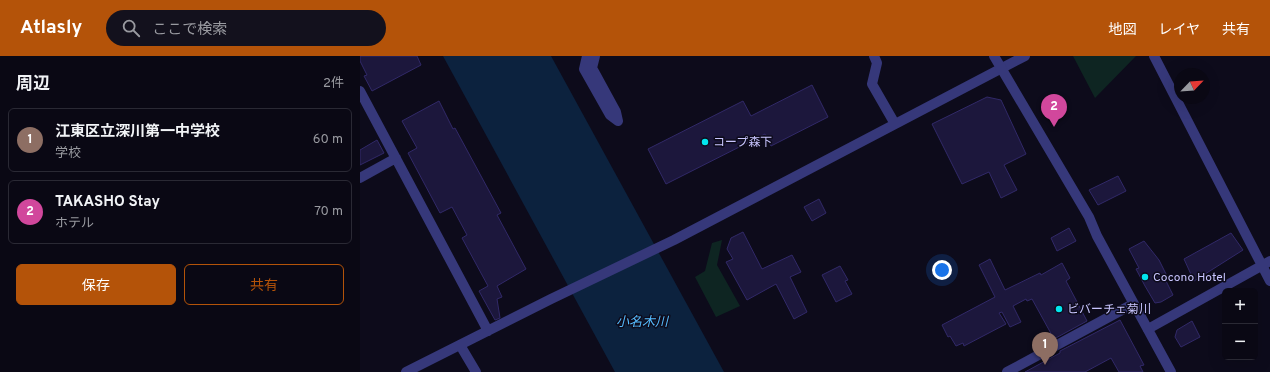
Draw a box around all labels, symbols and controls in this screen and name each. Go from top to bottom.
search box [106,10,386,46]
text: Atlasly [20,16,82,40]
icon: search [120,17,142,39]
text: ここで検索 [152,21,227,40]
text: 地図 [1108,22,1136,39]
text: レイヤ [1158,22,1200,39]
text: 共有 [1222,22,1250,39]
north arrow [1174,68,1210,104]
text: 周辺 [16,74,50,96]
text: 2件 [323,76,344,92]
pin: 2 [1041,94,1067,127]
text: 江東区立深川第一中学校 [55,123,220,142]
text: 1 [27,132,33,148]
text: 60 m [313,132,343,148]
place label: コープ森下 [713,135,772,151]
marker: コープ森下 [700,137,710,147]
text: 学校 [55,146,81,162]
text: TAKASHO Stay [55,193,160,212]
text: 2 [26,204,34,220]
text: 70 m [314,204,343,220]
text: ホテル [55,216,94,232]
your location [932,260,952,280]
button: 保存 [16,264,176,305]
button: 共有 [184,264,344,305]
place label: Cocono Hotel [1153,270,1226,286]
marker: Cocono Hotel [1140,272,1150,282]
map controls [1222,288,1258,360]
button: + [1222,288,1258,324]
place label: ビバーチェ菊川 [1067,302,1151,318]
marker: ビバーチェ菊川 [1054,304,1064,314]
water label: 小名木川 [616,315,670,331]
button: − [1222,324,1258,360]
pin: 1 [1032,332,1058,365]

